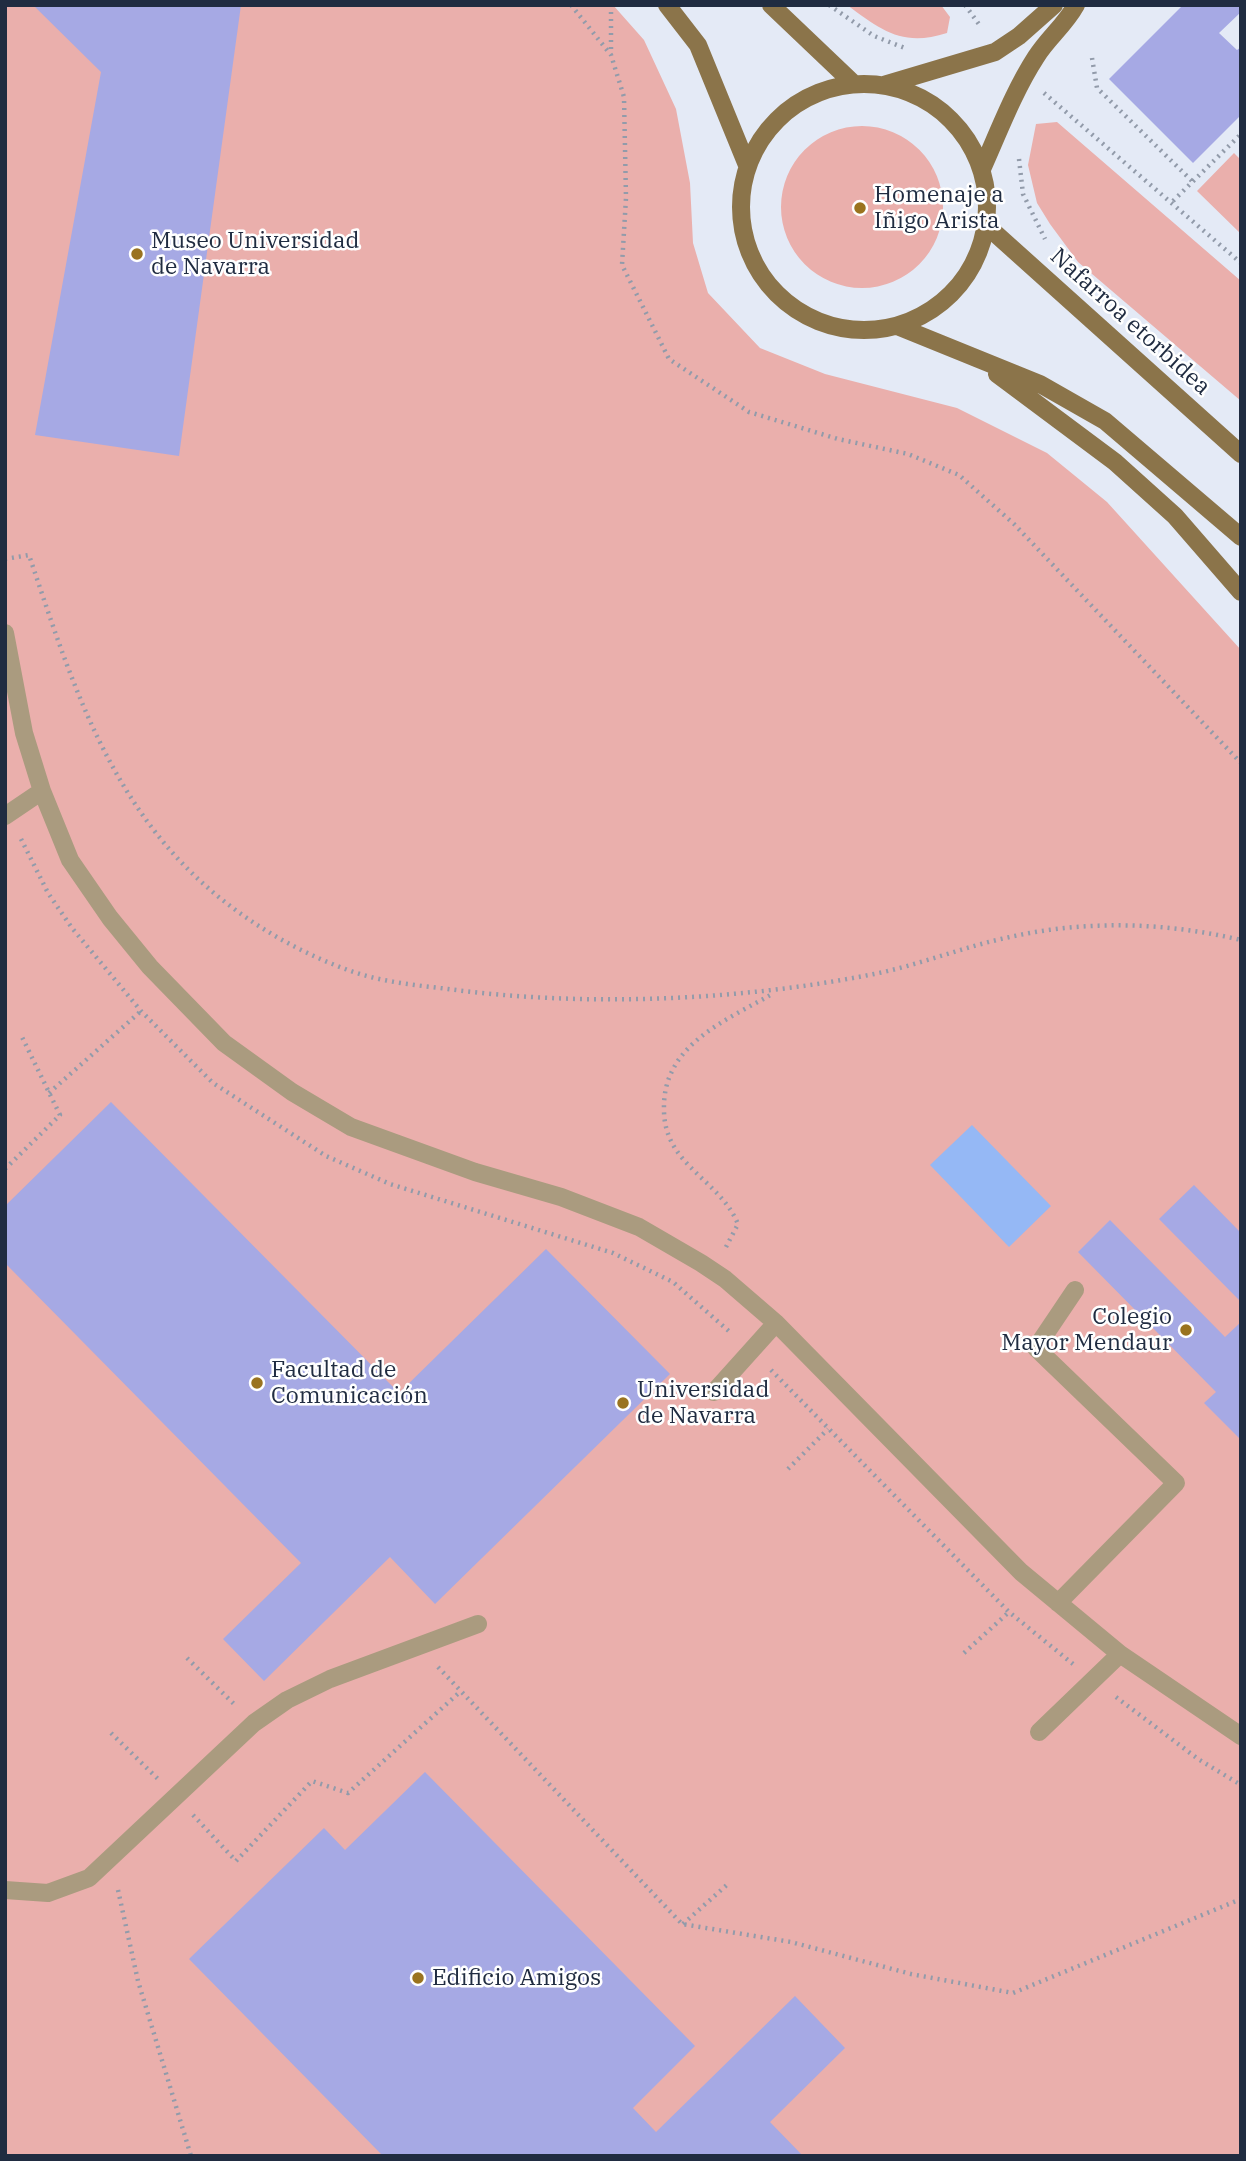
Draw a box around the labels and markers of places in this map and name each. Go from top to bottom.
place label: Homenaje a Iñigo Arista [874,181,1004,235]
marker: Homenaje a Iñigo Arista [852,200,868,216]
place label: Museo Universidad de Navarra [151,227,360,281]
marker: Museo Universidad de Navarra [129,246,145,262]
place label: Colegio Mayor Mendaur [1001,1303,1172,1357]
marker: Colegio Mayor Mendaur [1178,1322,1194,1338]
place label: Facultad de Comunicación [271,1356,428,1410]
marker: Facultad de Comunicación [249,1375,265,1391]
place label: Universidad de Navarra [637,1376,769,1430]
marker: Universidad de Navarra [615,1395,631,1411]
place label: Edificio Amigos [432,1964,601,1992]
marker: Edificio Amigos [410,1970,426,1986]

